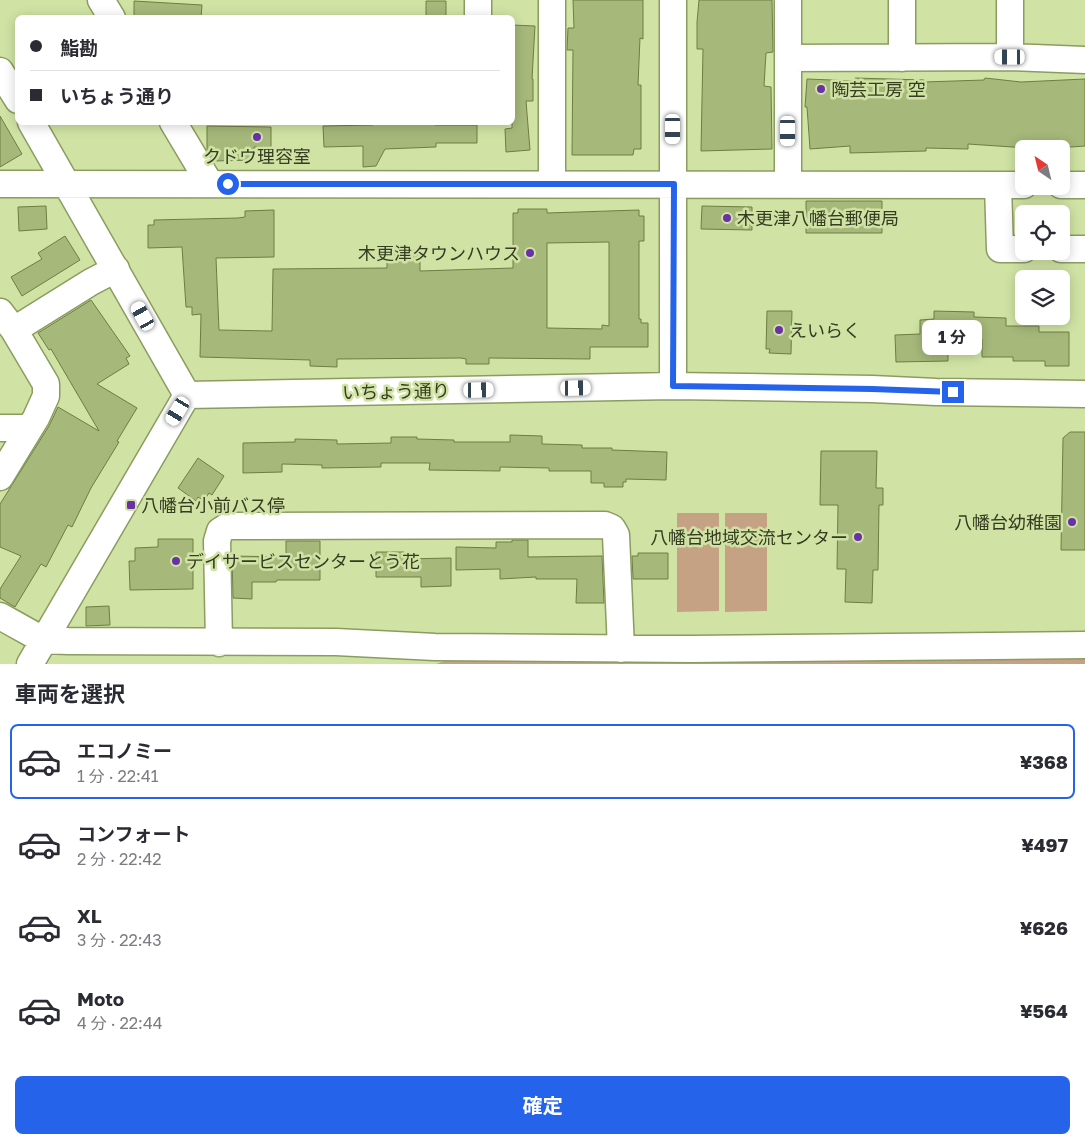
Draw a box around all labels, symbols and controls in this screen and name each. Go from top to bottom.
text: 鮨勘 [60,36,98,59]
car [995,50,1025,65]
place label: 陶芸工房 空 [831,78,926,100]
marker: 陶芸工房 空 [815,83,827,95]
text: いちょう通り [60,84,174,107]
car [665,114,680,144]
car [780,116,795,146]
marker: クドウ理容室 [251,131,263,143]
north arrow [1015,140,1070,195]
map controls [1015,140,1070,325]
place label: クドウ理容室 [203,145,311,167]
route start [217,173,239,195]
button: locate [1015,205,1070,260]
place label: 木更津八幡台郵便局 [737,207,899,229]
marker: 木更津八幡台郵便局 [721,212,733,224]
place label: 木更津タウンハウス [358,242,520,264]
marker: 木更津タウンハウス [524,247,536,259]
button: layers [1015,270,1070,325]
car [129,299,156,333]
place label: えいらく [789,319,861,341]
callout: 1 分 [923,320,983,354]
marker: えいらく [773,324,785,336]
text: 1 分 [938,327,966,347]
street label: いちょう通り [342,379,450,403]
car [560,380,591,396]
route end [942,381,964,403]
car [463,382,494,398]
car [163,394,192,428]
place label: 八幡台小前バス停 [141,494,285,516]
marker: 八幡台小前バス停 [125,499,137,511]
place label: 八幡台幼稚園 [954,511,1062,533]
marker: 八幡台幼稚園 [1066,516,1078,528]
place label: 八幡台地域交流センター [650,526,848,548]
marker: 八幡台地域交流センター [852,531,864,543]
place label: デイサービスセンターとう花 [186,550,420,572]
marker: デイサービスセンターとう花 [170,555,182,567]
text: 車両を選択 [15,680,125,707]
icon: car [17,739,62,784]
text: エコノミー [77,739,172,762]
text: ¥368 [1020,750,1068,773]
text: 1 分 · 22:41 [77,766,158,786]
icon: car [17,822,62,867]
text: コンフォート [77,822,190,845]
text: ¥497 [1021,833,1068,856]
text: 2 分 · 22:42 [77,849,161,869]
text: XL [77,904,102,927]
icon: car [17,905,62,950]
text: ¥626 [1020,916,1068,939]
text: 3 分 · 22:43 [77,930,162,950]
text: Moto [77,987,124,1010]
icon: car [17,988,62,1033]
text: ¥564 [1020,999,1068,1022]
text: 4 分 · 22:44 [77,1013,162,1033]
button: 確定 [15,1076,1070,1134]

